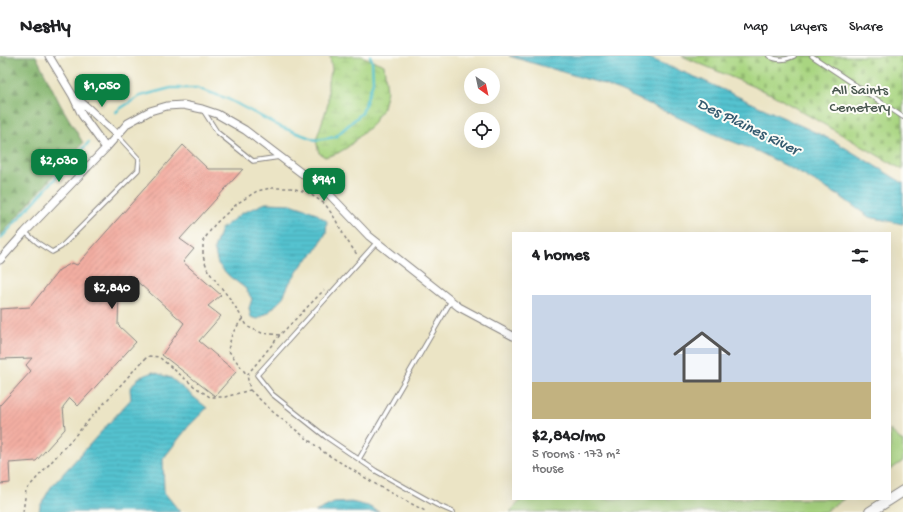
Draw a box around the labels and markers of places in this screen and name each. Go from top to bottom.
pin: $1,050 [69,74,135,108]
pin: $2,030 [26,149,92,183]
pin: $941 [300,168,348,202]
pin: $2,840 [79,276,145,310]

